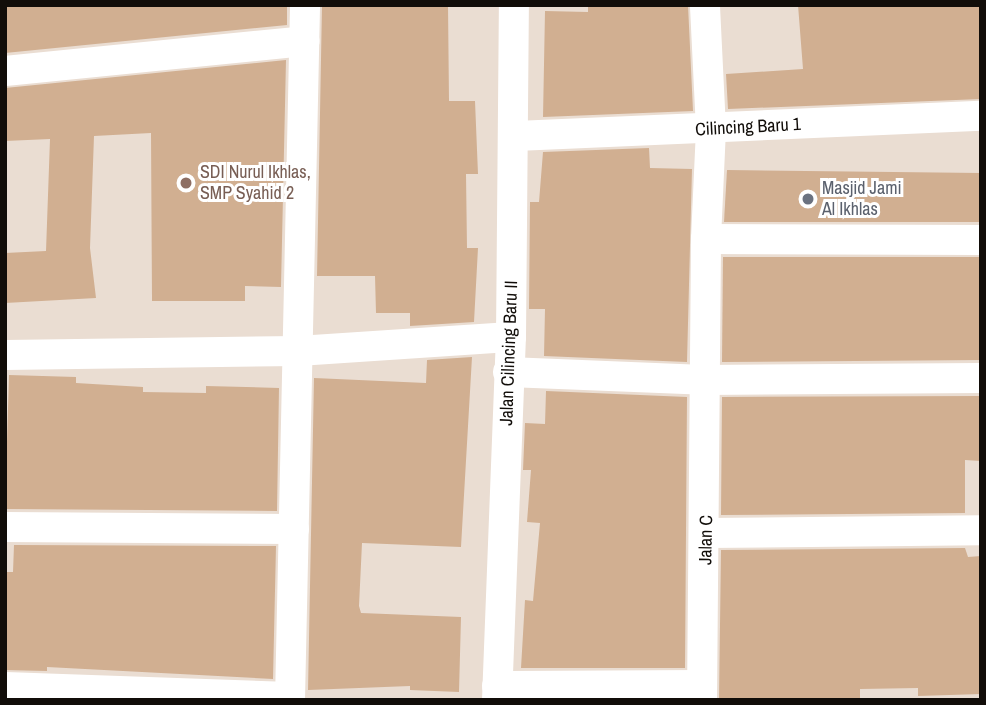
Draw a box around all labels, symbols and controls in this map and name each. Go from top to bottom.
street label: Cilincing Baru 1 [695,113,801,141]
place label: SDI Nurul Ikhlas, SMP Syahid 2 [200,162,311,204]
marker: SDI Nurul Ikhlas, SMP Syahid 2 [178,175,194,191]
place label: Masjid Jami Al Ikhlas [822,178,902,220]
marker: Masjid Jami Al Ikhlas [800,191,816,207]
street label: Jalan Cilincing Baru II [496,280,522,426]
street label: Jalan C [695,515,717,565]

